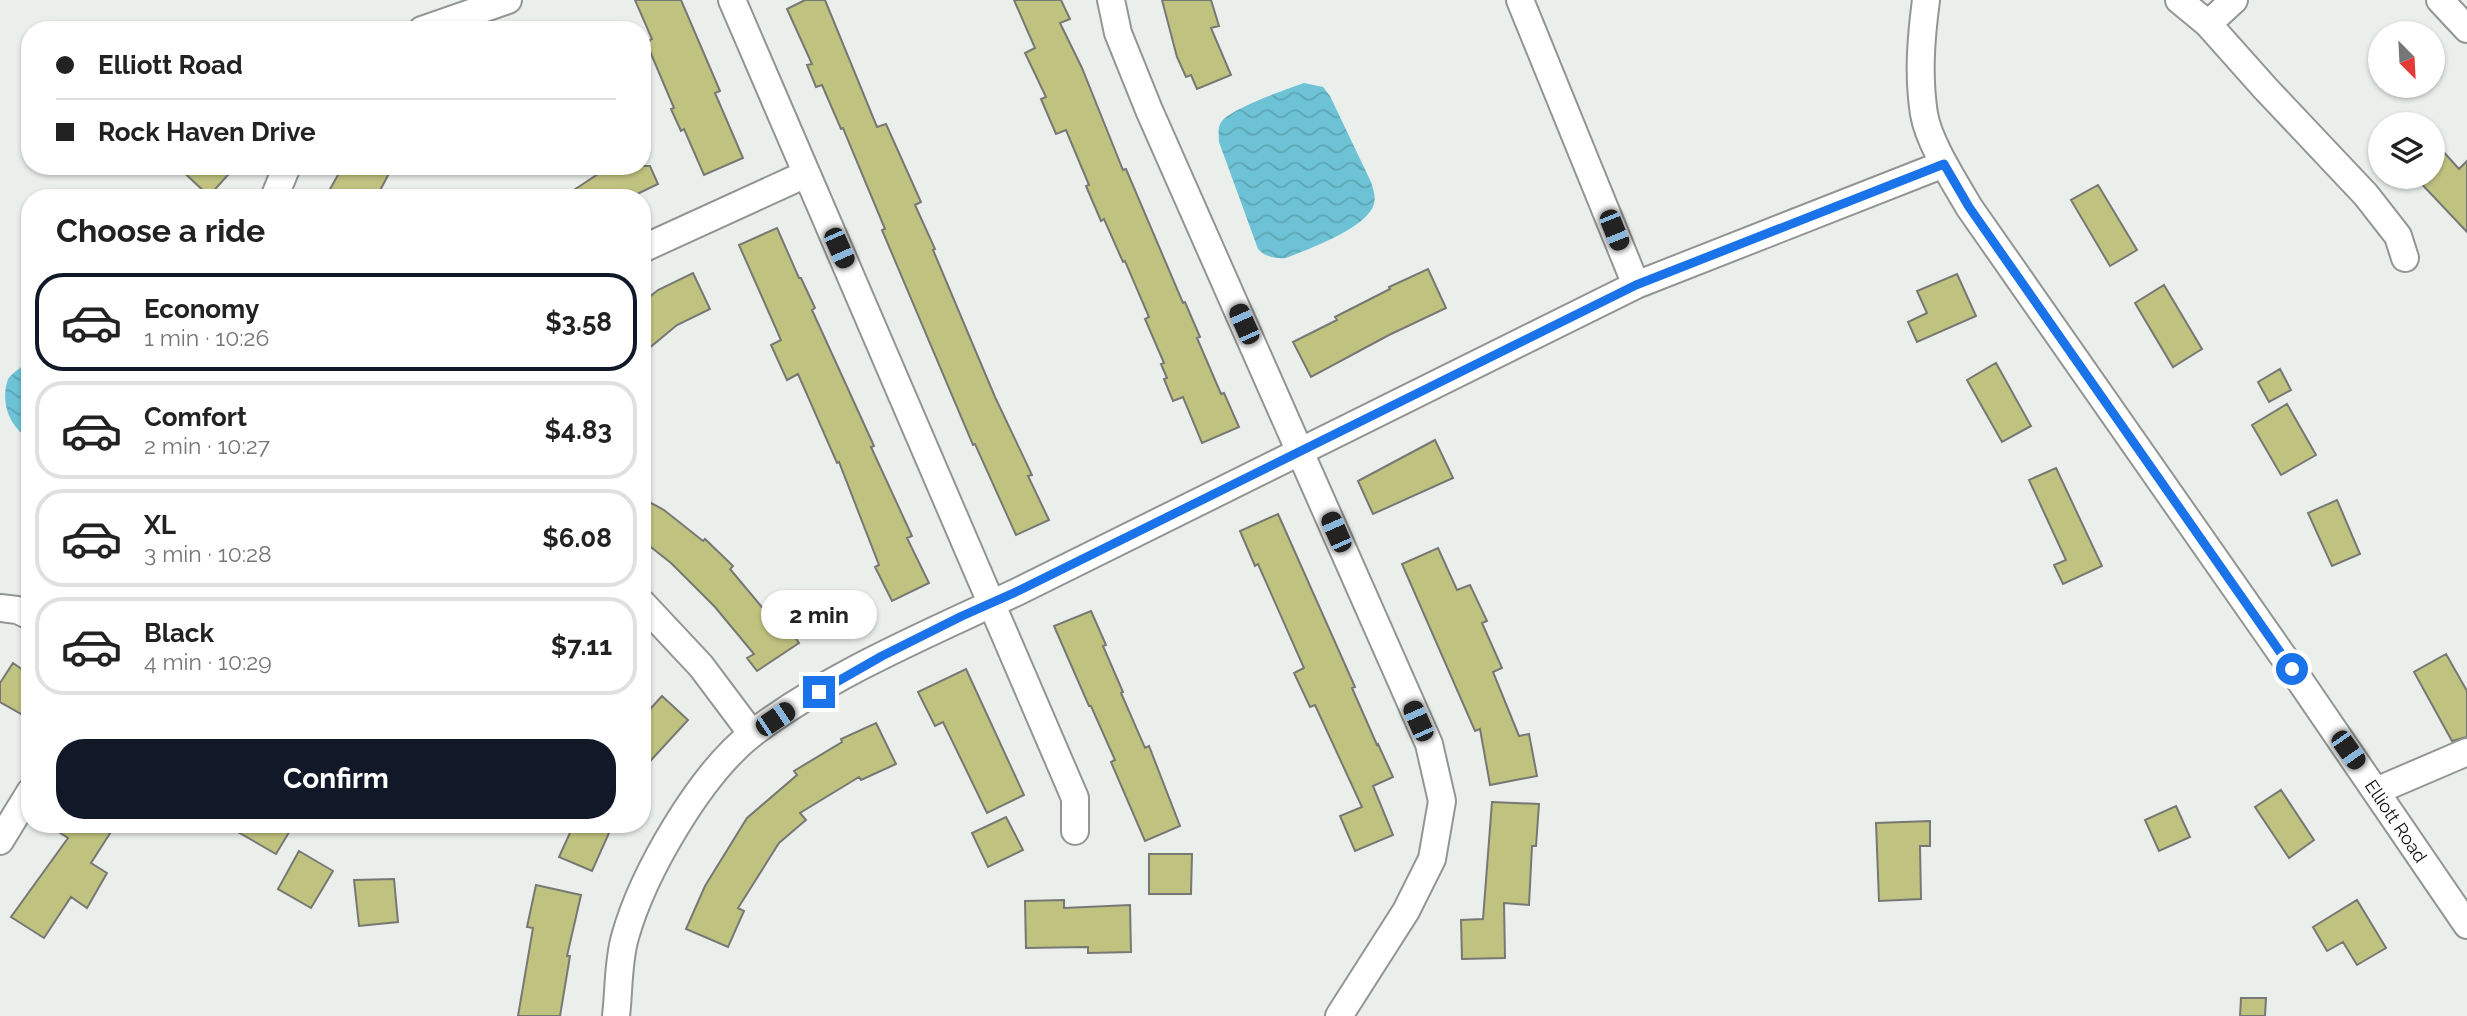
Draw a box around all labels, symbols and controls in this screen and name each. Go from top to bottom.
north arrow [2368,21,2445,98]
map controls [2368,21,2445,189]
text: Elliott Road [98,50,243,80]
button: layers [2368,112,2445,189]
text: Rock Haven Drive [98,117,316,147]
car [1597,207,1632,253]
text: Choose a ride [56,212,265,249]
car [821,225,858,271]
icon: car [60,291,123,354]
text: Economy [144,294,259,324]
car [1226,301,1263,347]
text: $3.58 [545,307,612,337]
text: 1 min · 10:26 [144,324,269,351]
icon: car [60,399,123,462]
text: Comfort [144,402,247,432]
text: $4.83 [545,415,612,445]
text: 2 min · 10:27 [144,432,270,459]
icon: car [60,507,123,570]
car [1318,509,1355,555]
text: XL [144,510,176,540]
text: $6.08 [542,523,612,553]
text: 3 min · 10:28 [144,540,272,567]
callout: 2 min [761,590,877,640]
text: 2 min [789,601,849,628]
icon: car [60,615,123,678]
text: Black [144,618,214,648]
text: $7.11 [551,631,612,661]
text: 4 min · 10:29 [144,648,272,675]
route start [2276,653,2308,685]
route end [803,676,835,708]
car [1400,698,1437,744]
car [752,699,799,739]
car [2328,727,2369,773]
button: Confirm [56,739,616,819]
street label: Elliott Road [2361,776,2431,866]

